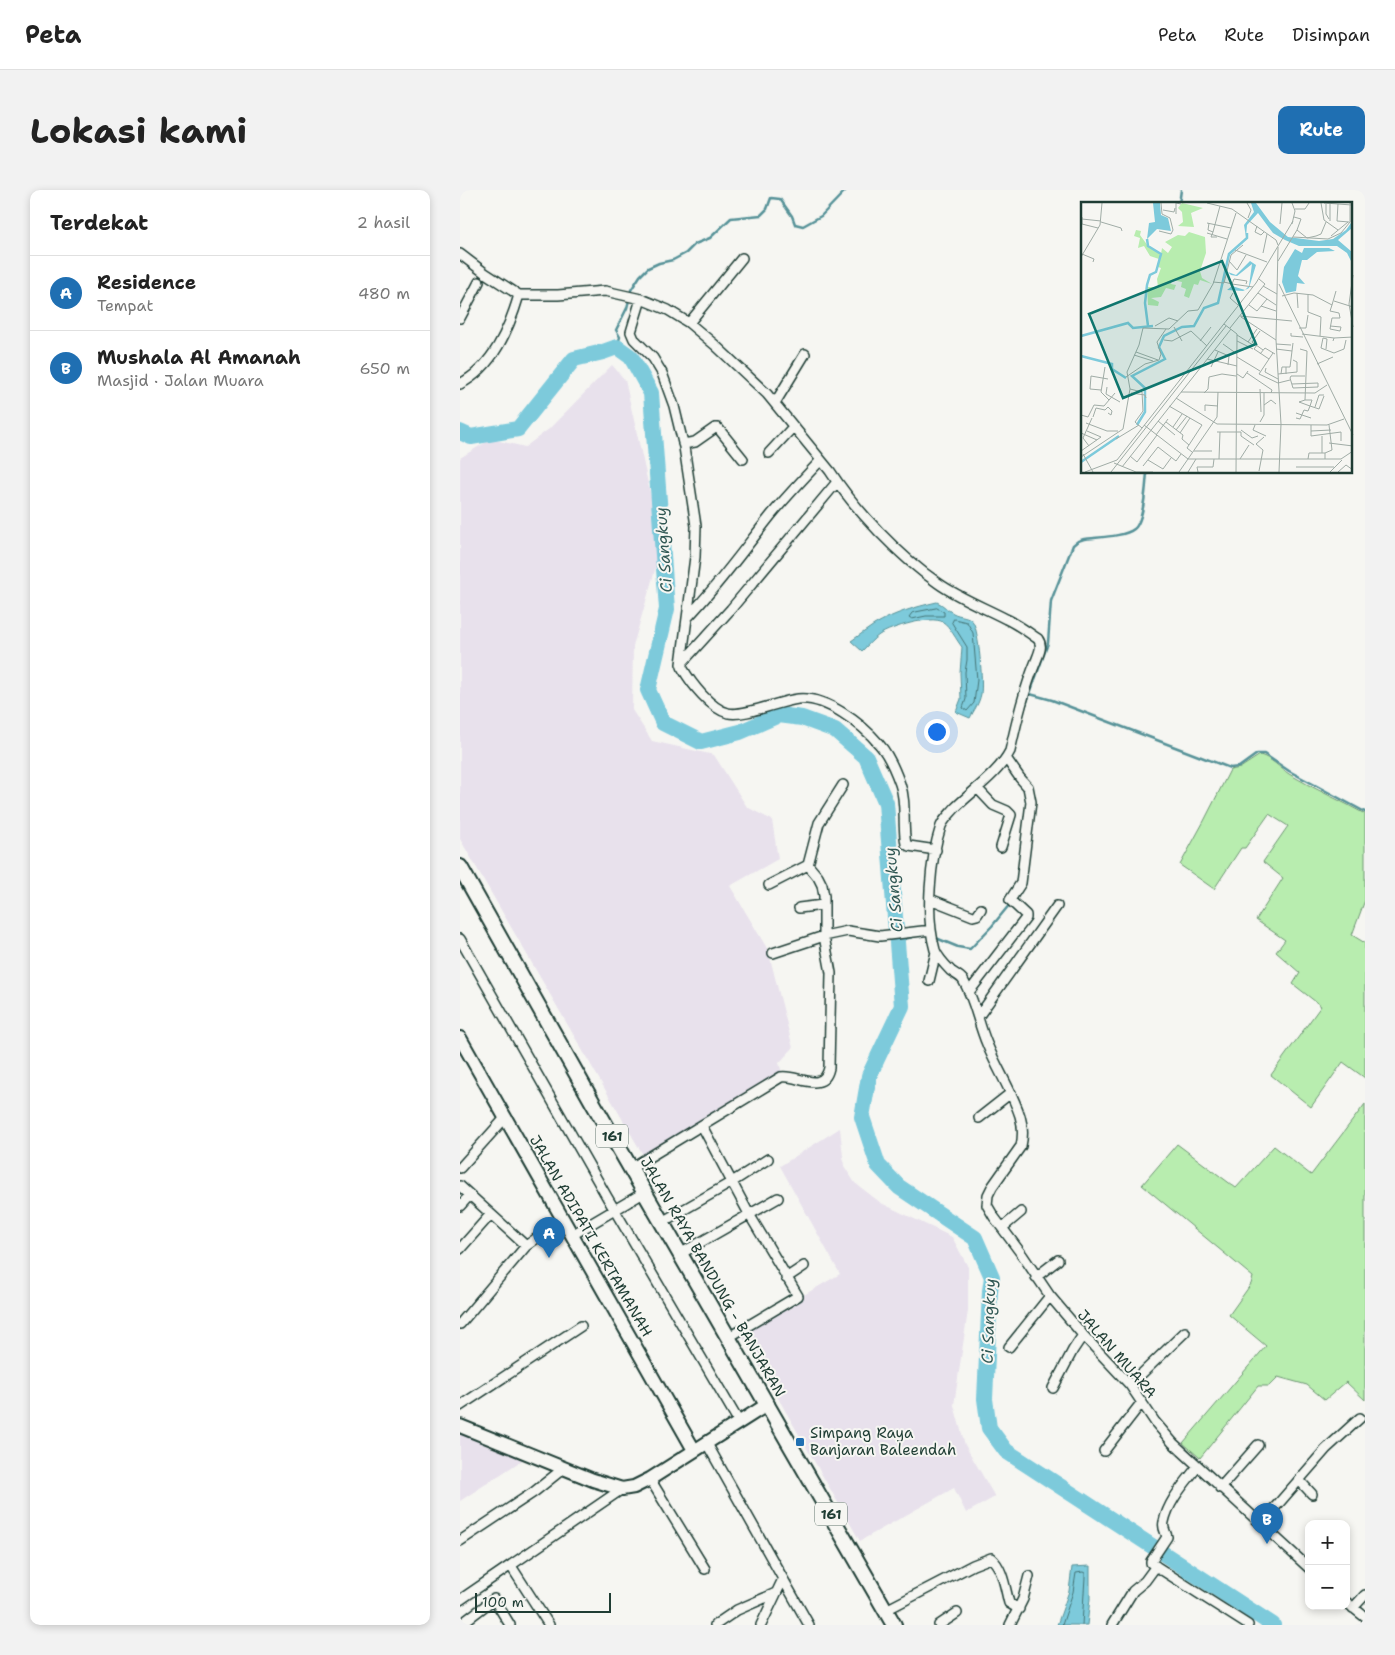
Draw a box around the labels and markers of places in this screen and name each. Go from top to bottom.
pin: A [533,1217,565,1258]
place label: Simpang Raya Banjaran Baleendah [810,1423,956,1460]
marker: Simpang Raya Banjaran Baleendah [794,1436,806,1448]
pin: B [1251,1503,1283,1544]

